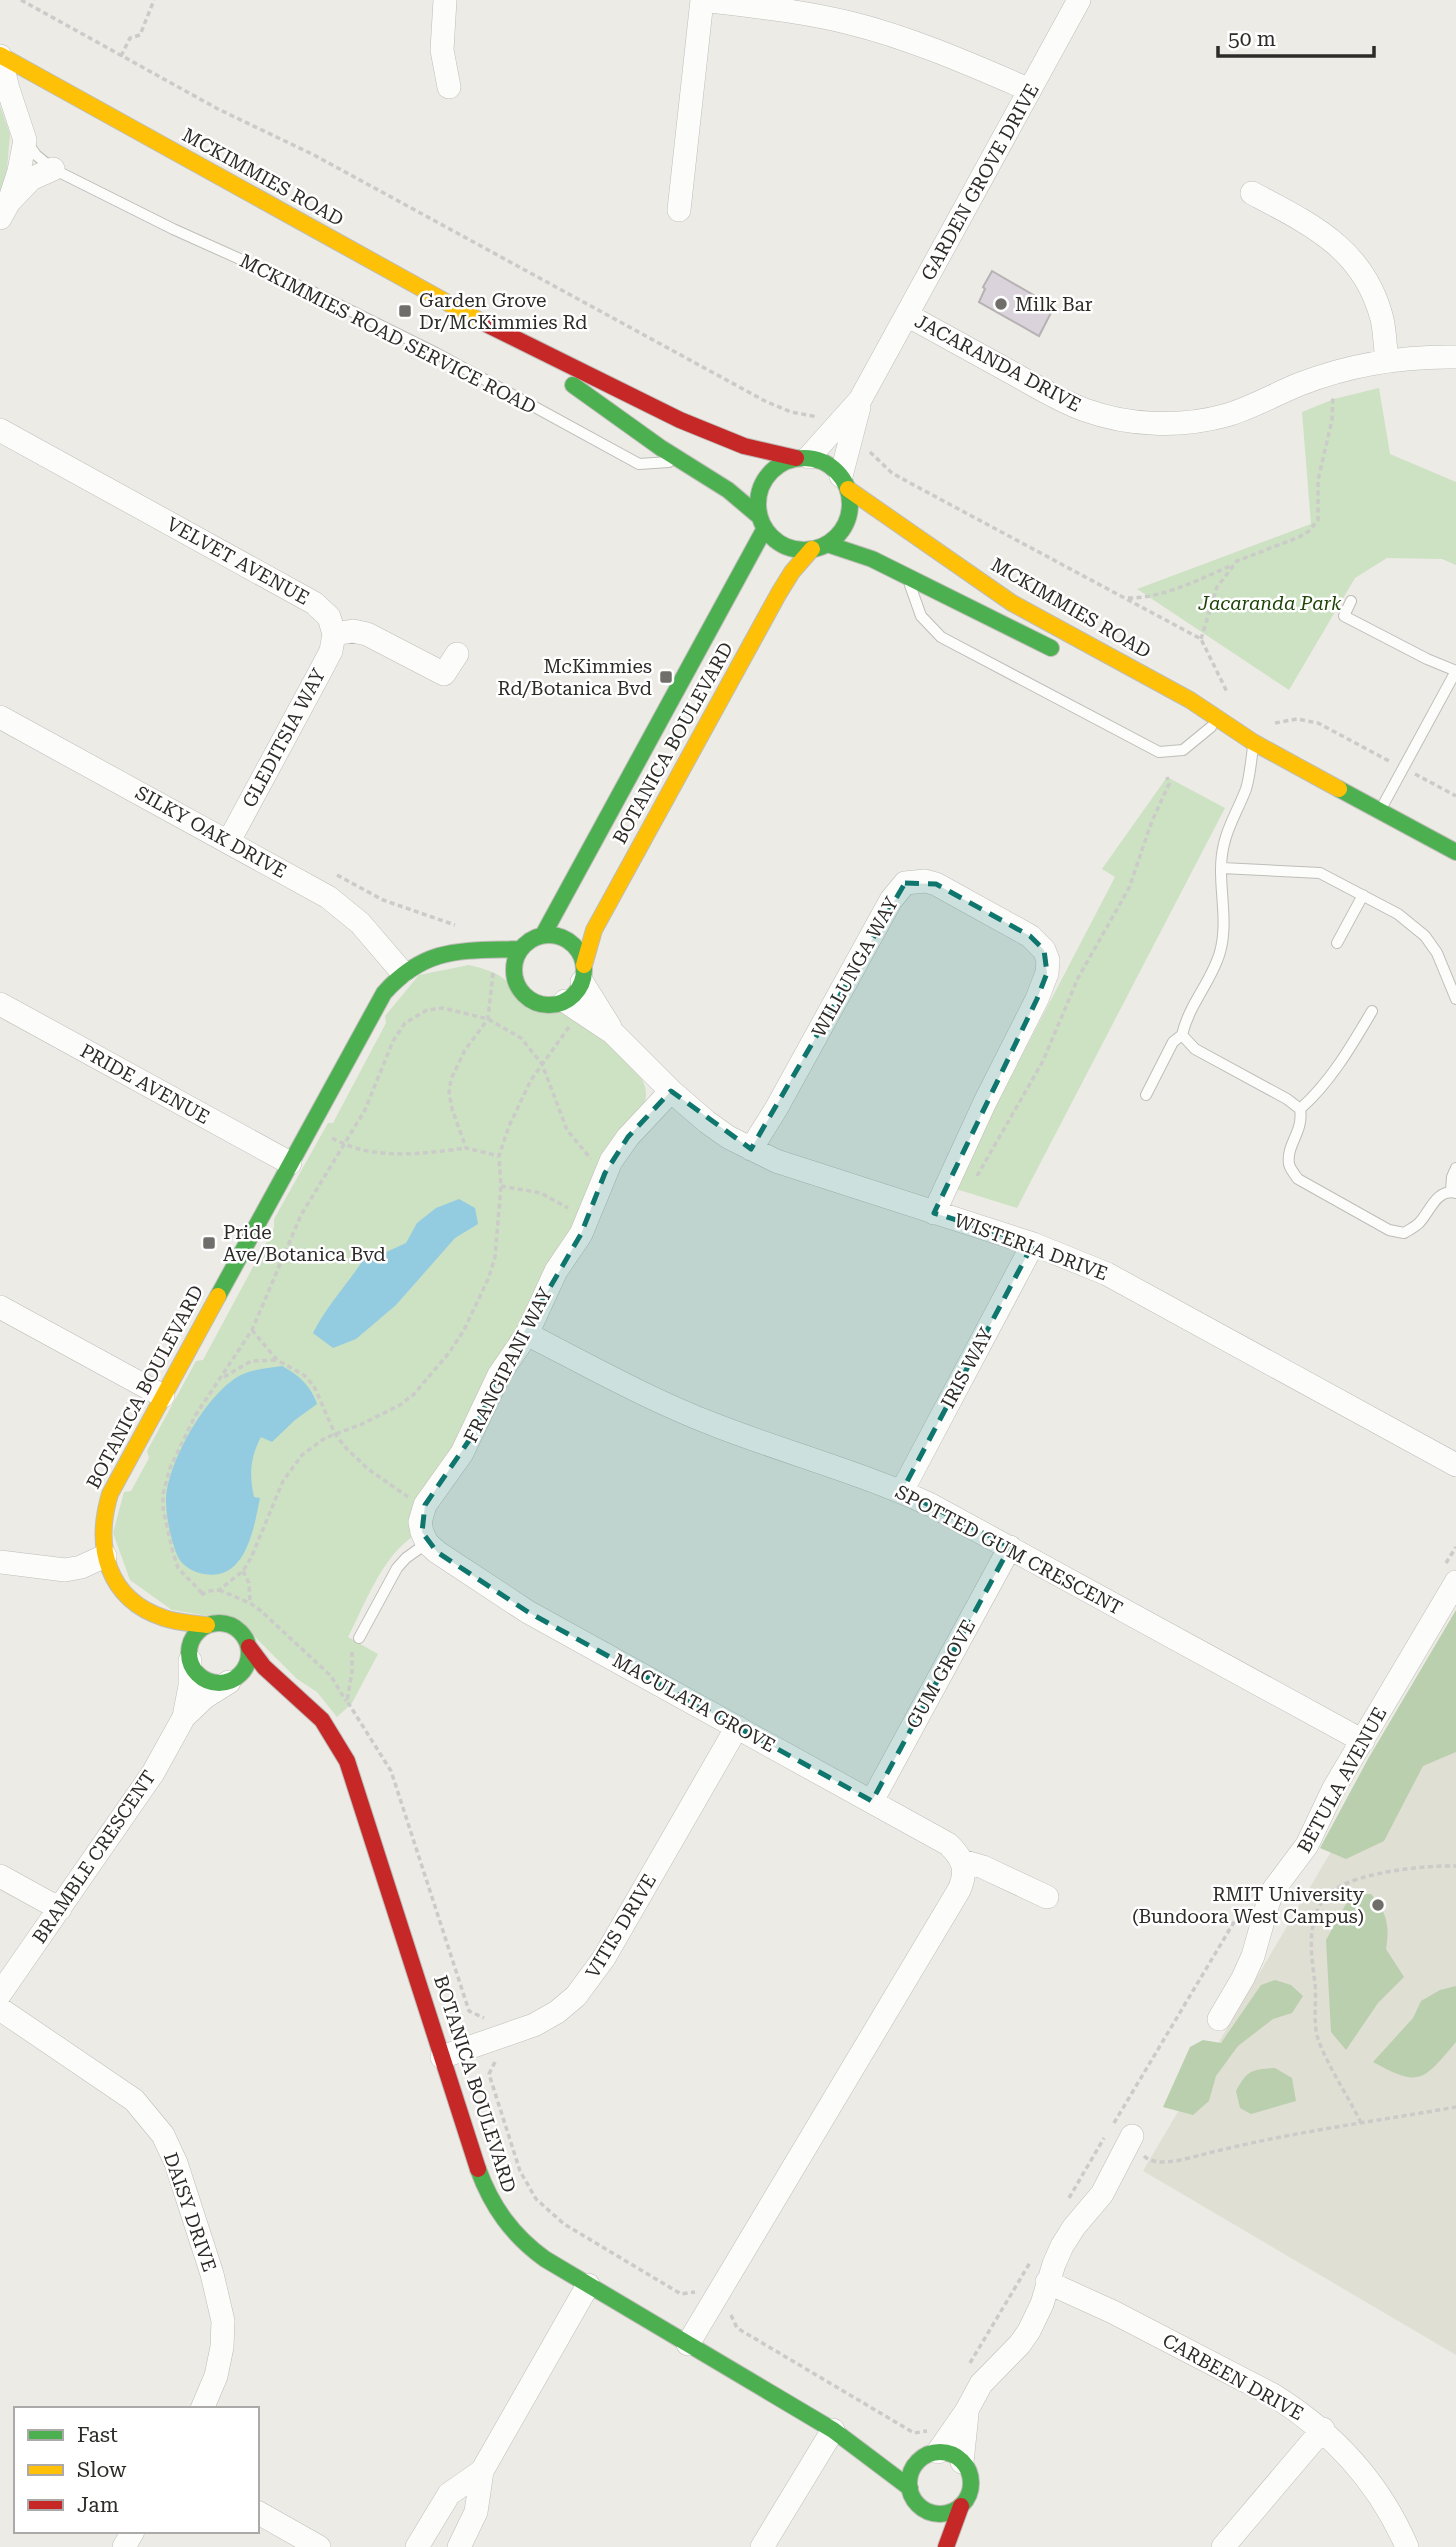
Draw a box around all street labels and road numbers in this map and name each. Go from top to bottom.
street label: GARDEN GROVE DRIVE [916,80,1044,284]
street label: MCKIMMIES ROAD [178,123,348,231]
street label: MCKIMMIES ROAD SERVICE ROAD [236,249,540,419]
street label: JACARANDA DRIVE [911,309,1085,417]
street label: VELVET AVENUE [163,512,313,610]
street label: MCKIMMIES ROAD [987,553,1155,663]
street label: BOTANICA BOULEVARD [608,638,738,848]
street label: GLEDITSIA WAY [238,665,330,811]
street label: SILKY OAK DRIVE [131,781,291,883]
street label: WILLUNGA WAY [807,893,903,1041]
street label: PRIDE AVENUE [76,1039,214,1129]
street label: WISTERIA DRIVE [951,1209,1111,1285]
street label: BOTANICA BOULEVARD [82,1281,208,1493]
street label: FRANGIPANI WAY [459,1284,557,1446]
street label: IRIS WAY [936,1324,998,1412]
street label: SPOTTED GUM CRESCENT [891,1480,1127,1620]
street label: GUM GROVE [902,1616,980,1732]
street label: MACULATA GROVE [609,1649,779,1757]
street label: BETULA AVENUE [1292,1703,1392,1857]
street label: BRAMBLE CRESCENT [28,1766,160,1948]
street label: VITIS DRIVE [581,1870,661,1982]
street label: BOTANICA BOULEVARD [429,1973,521,2195]
street label: DAISY DRIVE [159,2149,221,2275]
street label: CARBEEN DRIVE [1158,2329,1308,2425]

